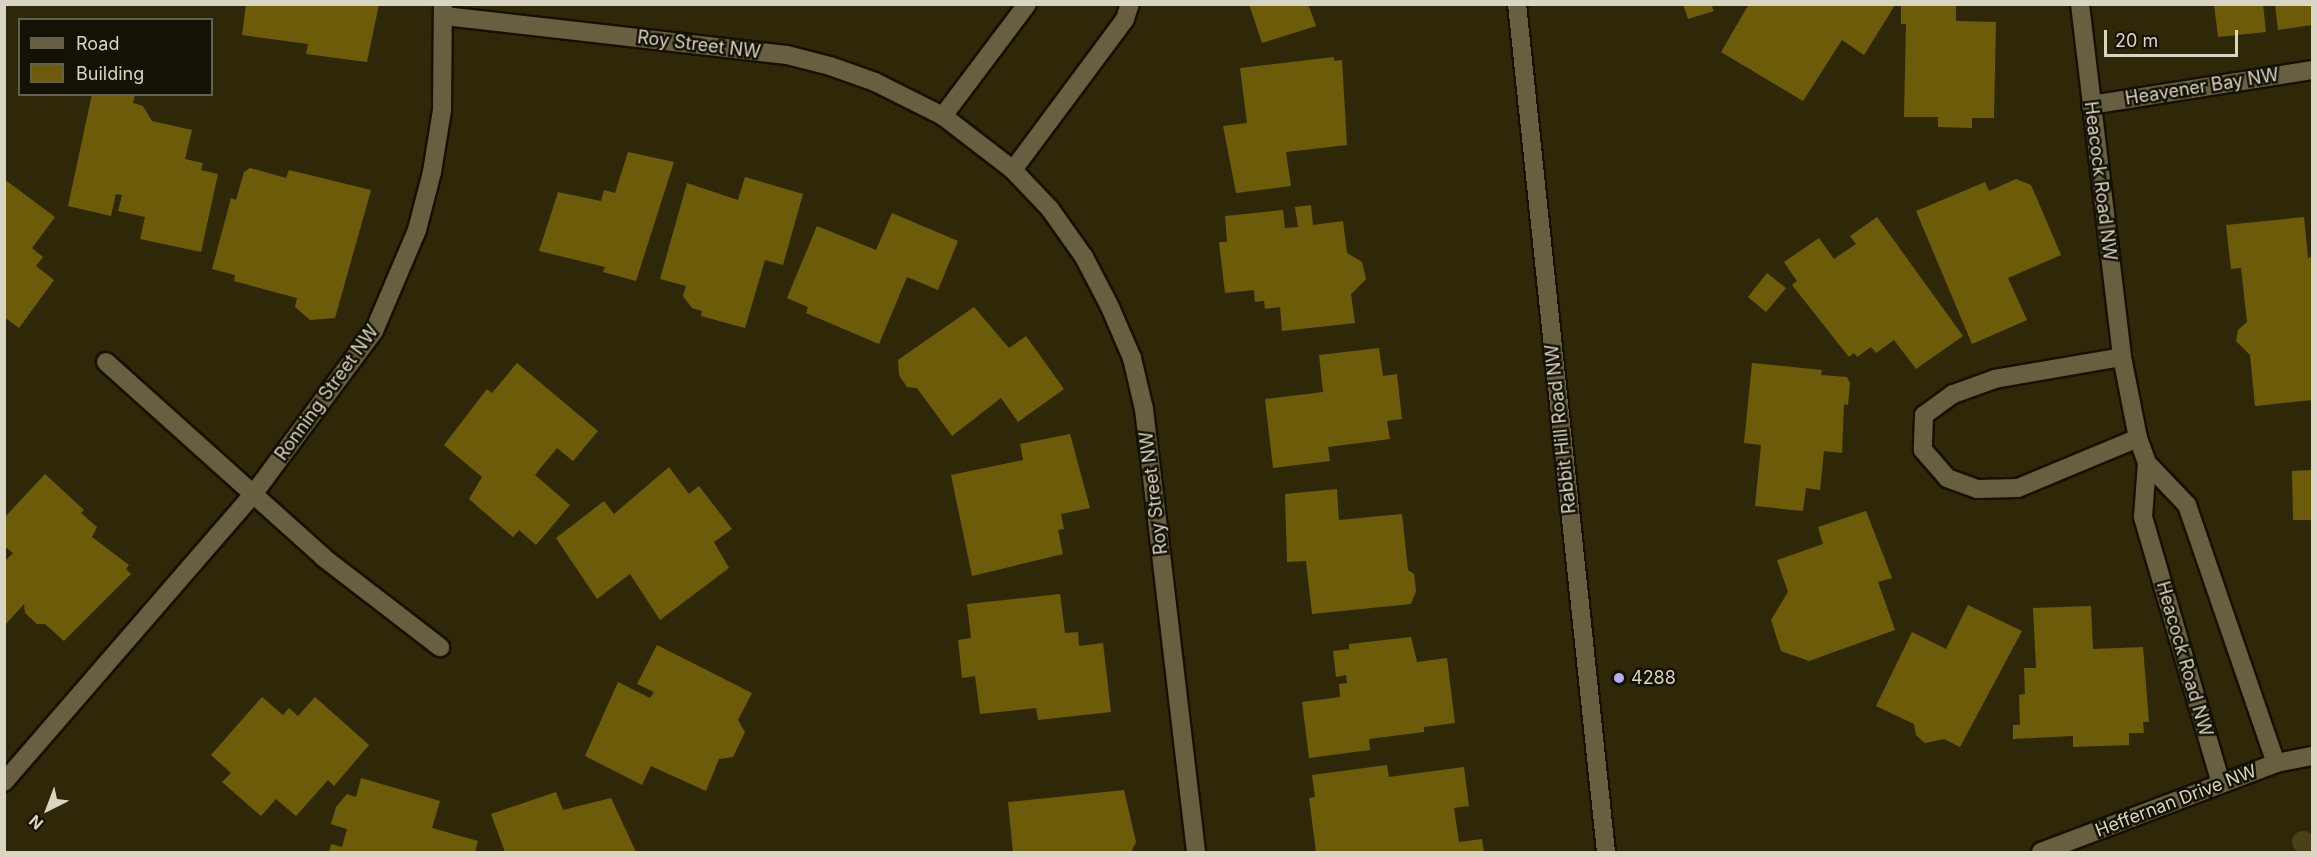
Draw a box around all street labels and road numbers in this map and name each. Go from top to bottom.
street label: Roy Street NW [636,27,762,63]
street label: Heavener Bay NW [2124,64,2280,110]
street label: Heacock Road NW [2080,100,2120,262]
street label: Ronning Street NW [271,321,383,465]
street label: Rabbit Hill Road NW [1541,343,1581,515]
street label: Roy Street NW [1136,430,1172,556]
street label: Heacock Road NW [2152,579,2216,739]
street label: Heffernan Drive NW [2092,760,2260,842]

